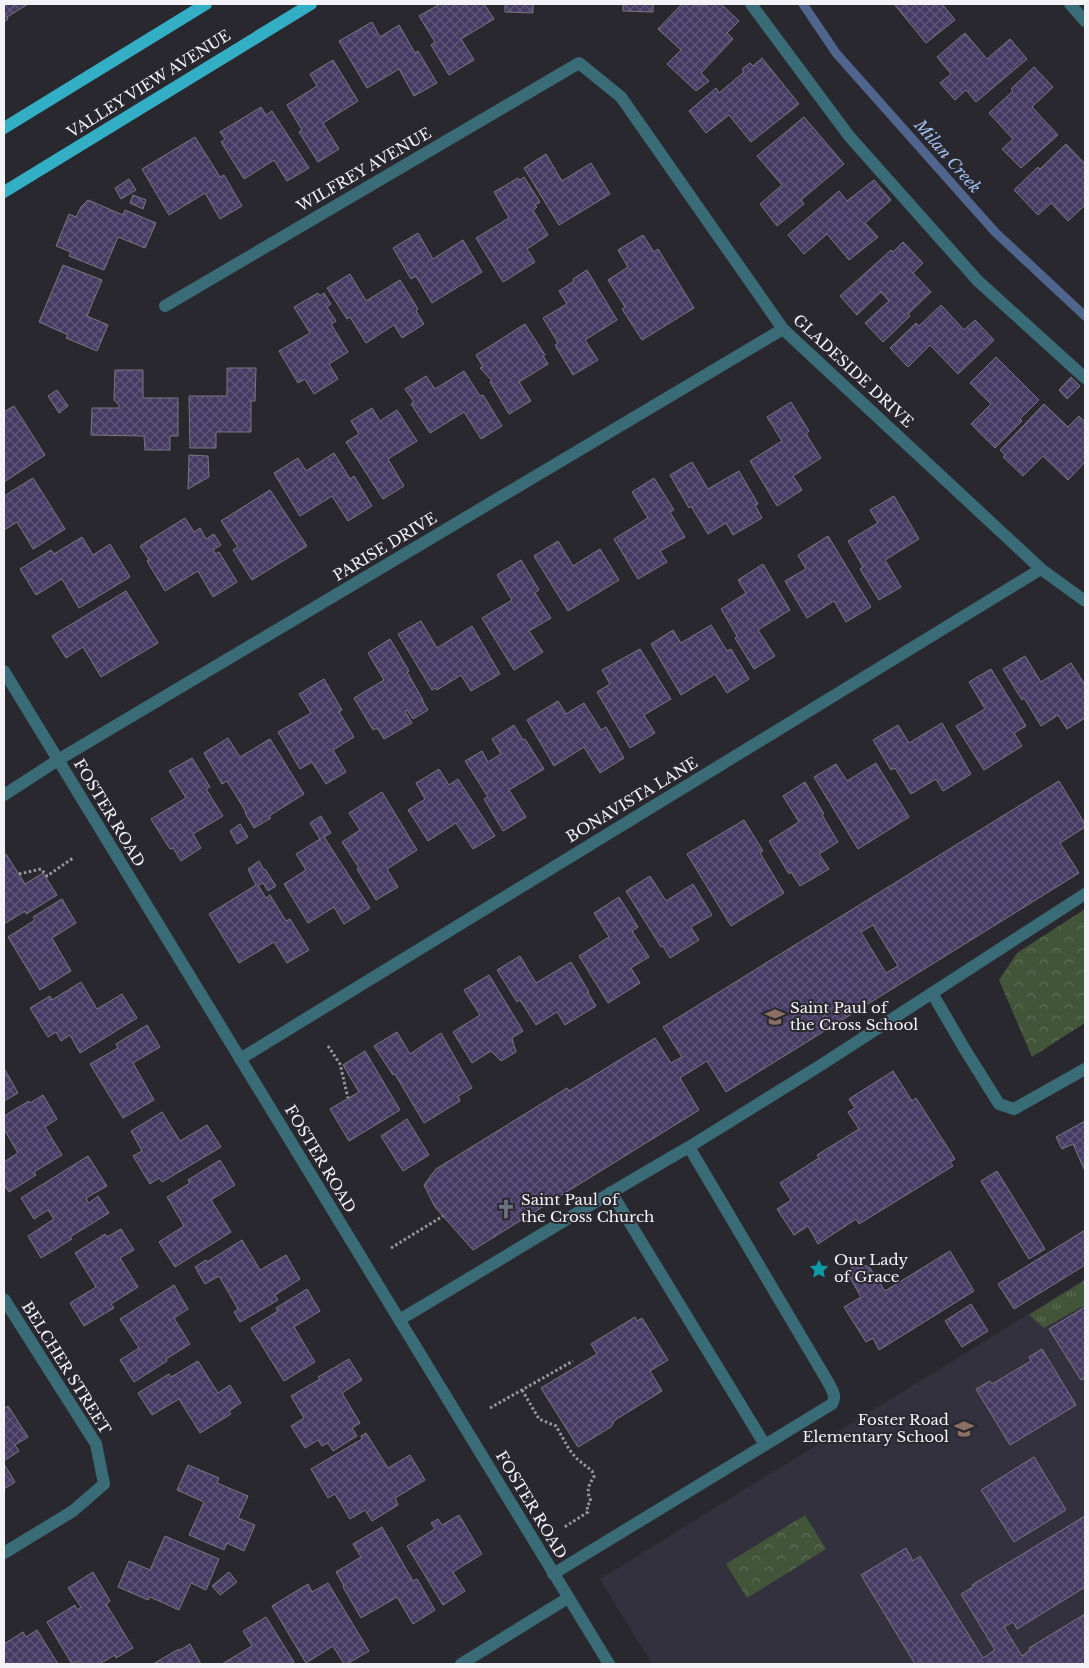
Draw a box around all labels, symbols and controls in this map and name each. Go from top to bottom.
street label: VALLEY VIEW AVENUE [63,25,234,142]
water label: Milan Creek [910,114,985,197]
street label: WILFREY AVENUE [292,123,434,216]
street label: GLADESIDE DRIVE [789,310,917,431]
street label: PARISE DRIVE [329,508,440,585]
street label: BONAVISTA LANE [563,753,701,846]
street label: FOSTER ROAD [70,755,149,870]
place label: Saint Paul of the Cross School [790,998,918,1034]
school or university icon: Saint Paul of the Cross School [764,1006,786,1028]
street label: FOSTER ROAD [281,1101,360,1216]
place label: Saint Paul of the Cross Church [521,1190,654,1226]
church icon: Saint Paul of the Cross Church [495,1198,517,1220]
place label: Our Lady of Grace [834,1250,909,1286]
place icon: Our Lady of Grace [808,1258,830,1280]
street label: BELCHER STREET [18,1298,115,1438]
place label: Foster Road Elementary School [803,1410,949,1446]
school or university icon: Foster Road Elementary School [953,1418,975,1440]
street label: FOSTER ROAD [492,1447,571,1562]

